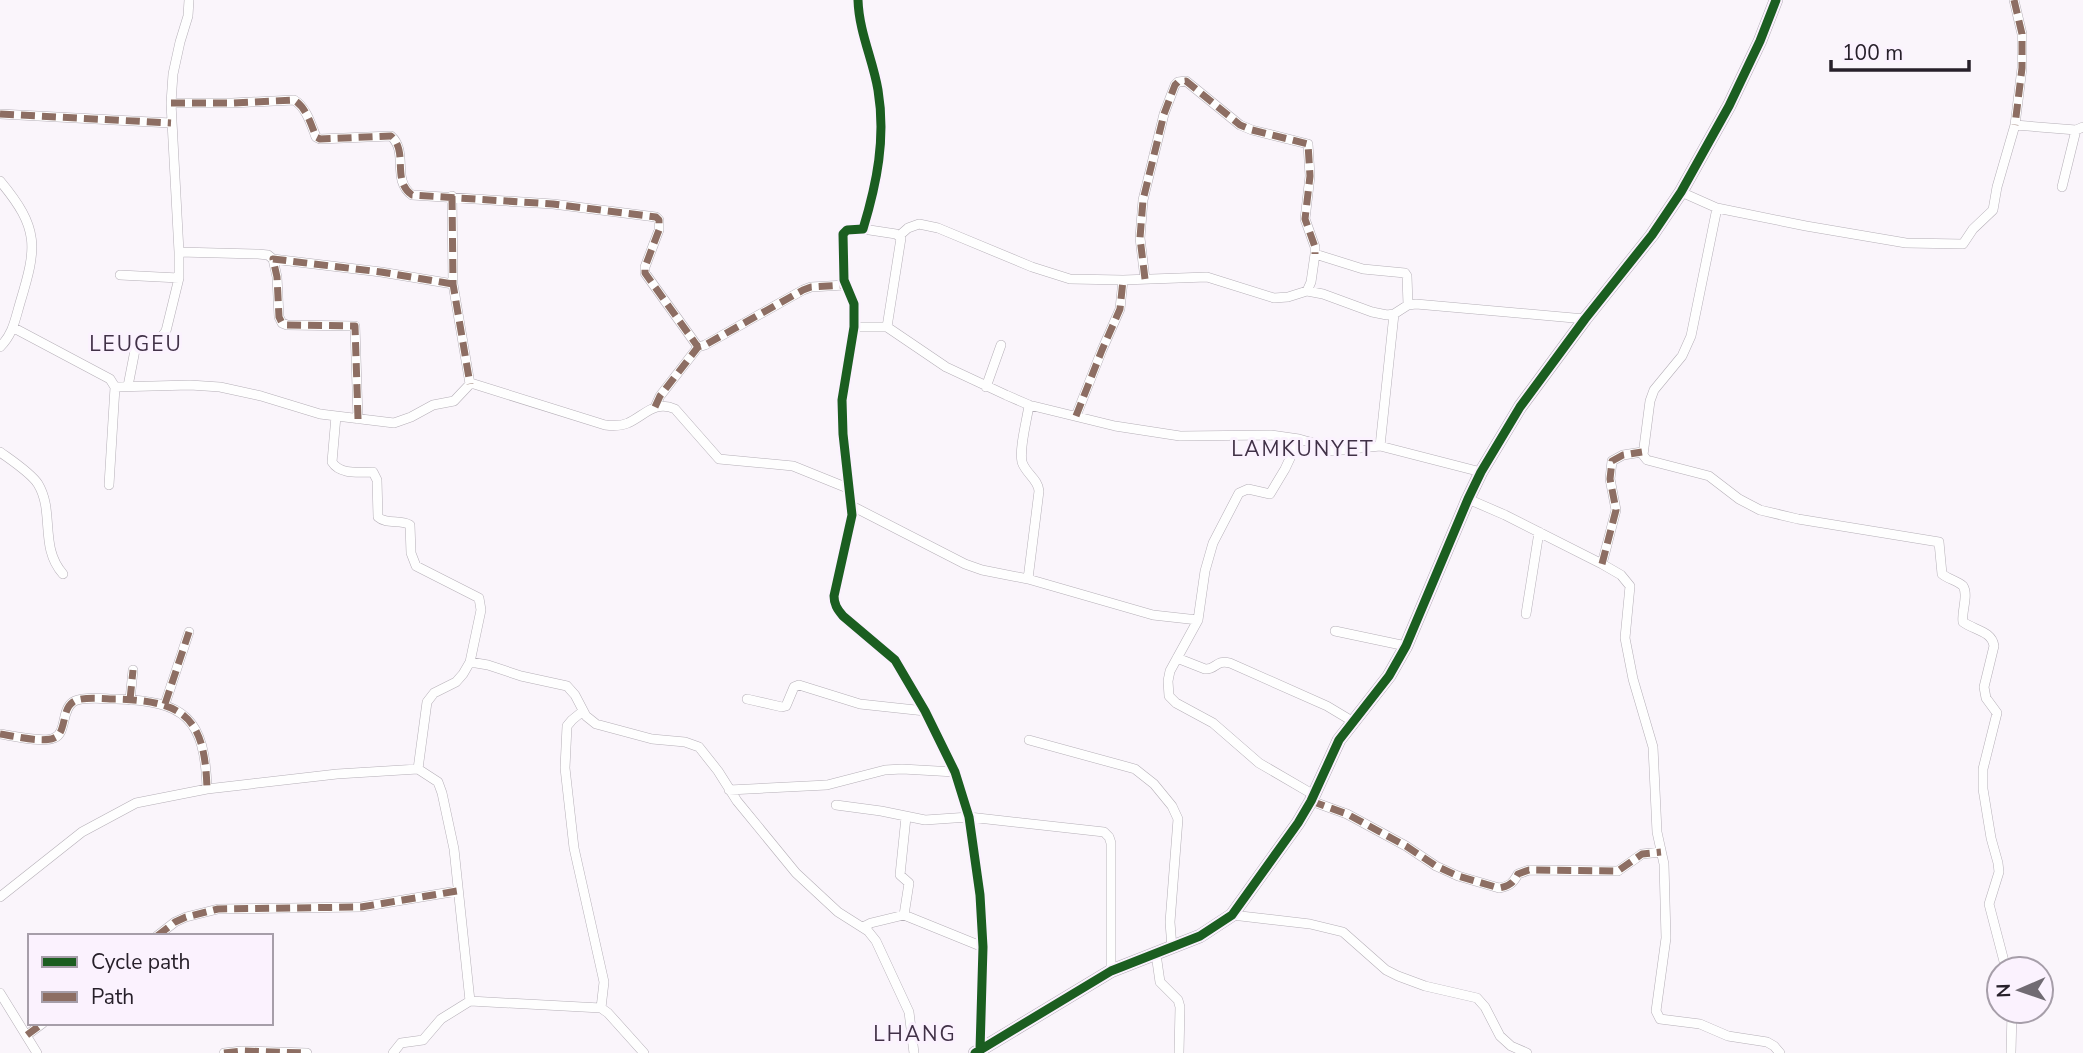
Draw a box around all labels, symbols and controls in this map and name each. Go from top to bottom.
scale bar [1831,28,1969,72]
text: 100 m [1842,39,1903,67]
district label: LEUGEU [89,330,183,358]
district label: LAMKUNYET [1231,435,1375,463]
legend [28,934,273,1025]
text: Cycle path [91,948,190,976]
north arrow [1985,955,2055,1025]
text: Path [91,983,134,1011]
text: N [1991,983,2017,998]
district label: LHANG [873,1020,957,1048]

